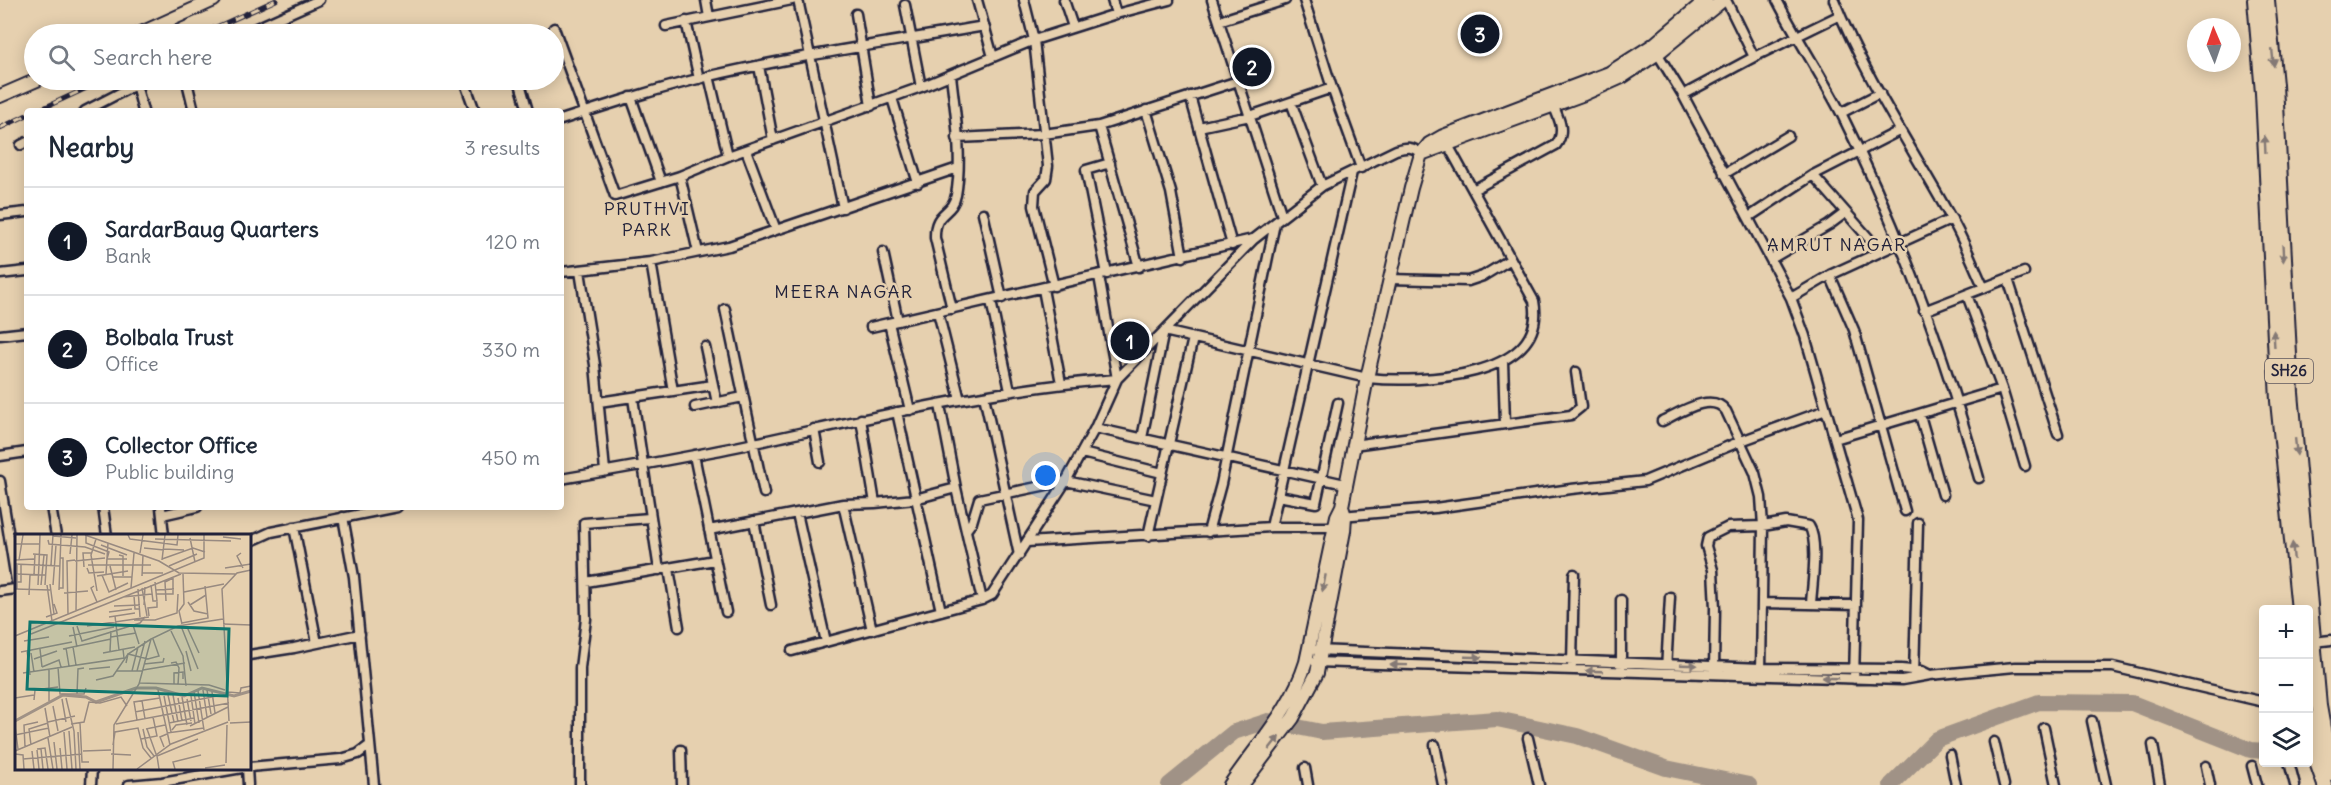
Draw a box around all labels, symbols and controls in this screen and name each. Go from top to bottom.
pin: 3 [1460,12,1500,57]
north arrow [2187,18,2241,72]
search box [24,24,564,90]
icon: search [45,41,78,74]
text: Search here [93,43,212,71]
pin: 2 [1232,44,1272,90]
one-way arrow [2268,49,2278,68]
text: Nearby [48,131,134,164]
text: 3 results [464,135,540,160]
one-way arrow [2261,135,2270,154]
district label: PRUTHVI PARK [604,197,690,241]
text: SardarBaug Quarters [105,215,319,243]
text: 1 [64,229,71,254]
text: 120 m [486,229,540,254]
district label: AMRUT NAGAR [1767,233,1907,256]
text: Bank [105,243,151,268]
one-way arrow [2279,243,2288,262]
district label: MEERA NAGAR [774,280,914,303]
pin: 1 [1110,318,1150,364]
text: Bolbala Trust [105,323,233,351]
one-way arrow [2270,330,2279,349]
text: 2 [62,337,73,362]
text: 330 m [482,337,540,362]
text: Office [105,351,159,376]
road number: SH26 [2265,359,2313,383]
text: Collector Office [105,431,258,459]
one-way arrow [2291,438,2301,457]
text: 3 [62,445,73,470]
text: 450 m [481,445,540,470]
text: Public building [105,459,234,484]
your location [1031,461,1060,490]
inset map [15,534,250,770]
one-way arrow [2288,542,2298,561]
one-way arrow [1319,573,1328,592]
map controls [2259,605,2313,767]
button: + [2259,605,2313,659]
one-way arrow [1464,652,1483,661]
button: − [2259,659,2313,713]
one-way arrow [1389,660,1408,670]
one-way arrow [1680,660,1699,670]
one-way arrow [1584,667,1603,676]
one-way arrow [1821,673,1840,683]
button: layers [2259,713,2313,767]
one-way arrow [1268,735,1280,750]

